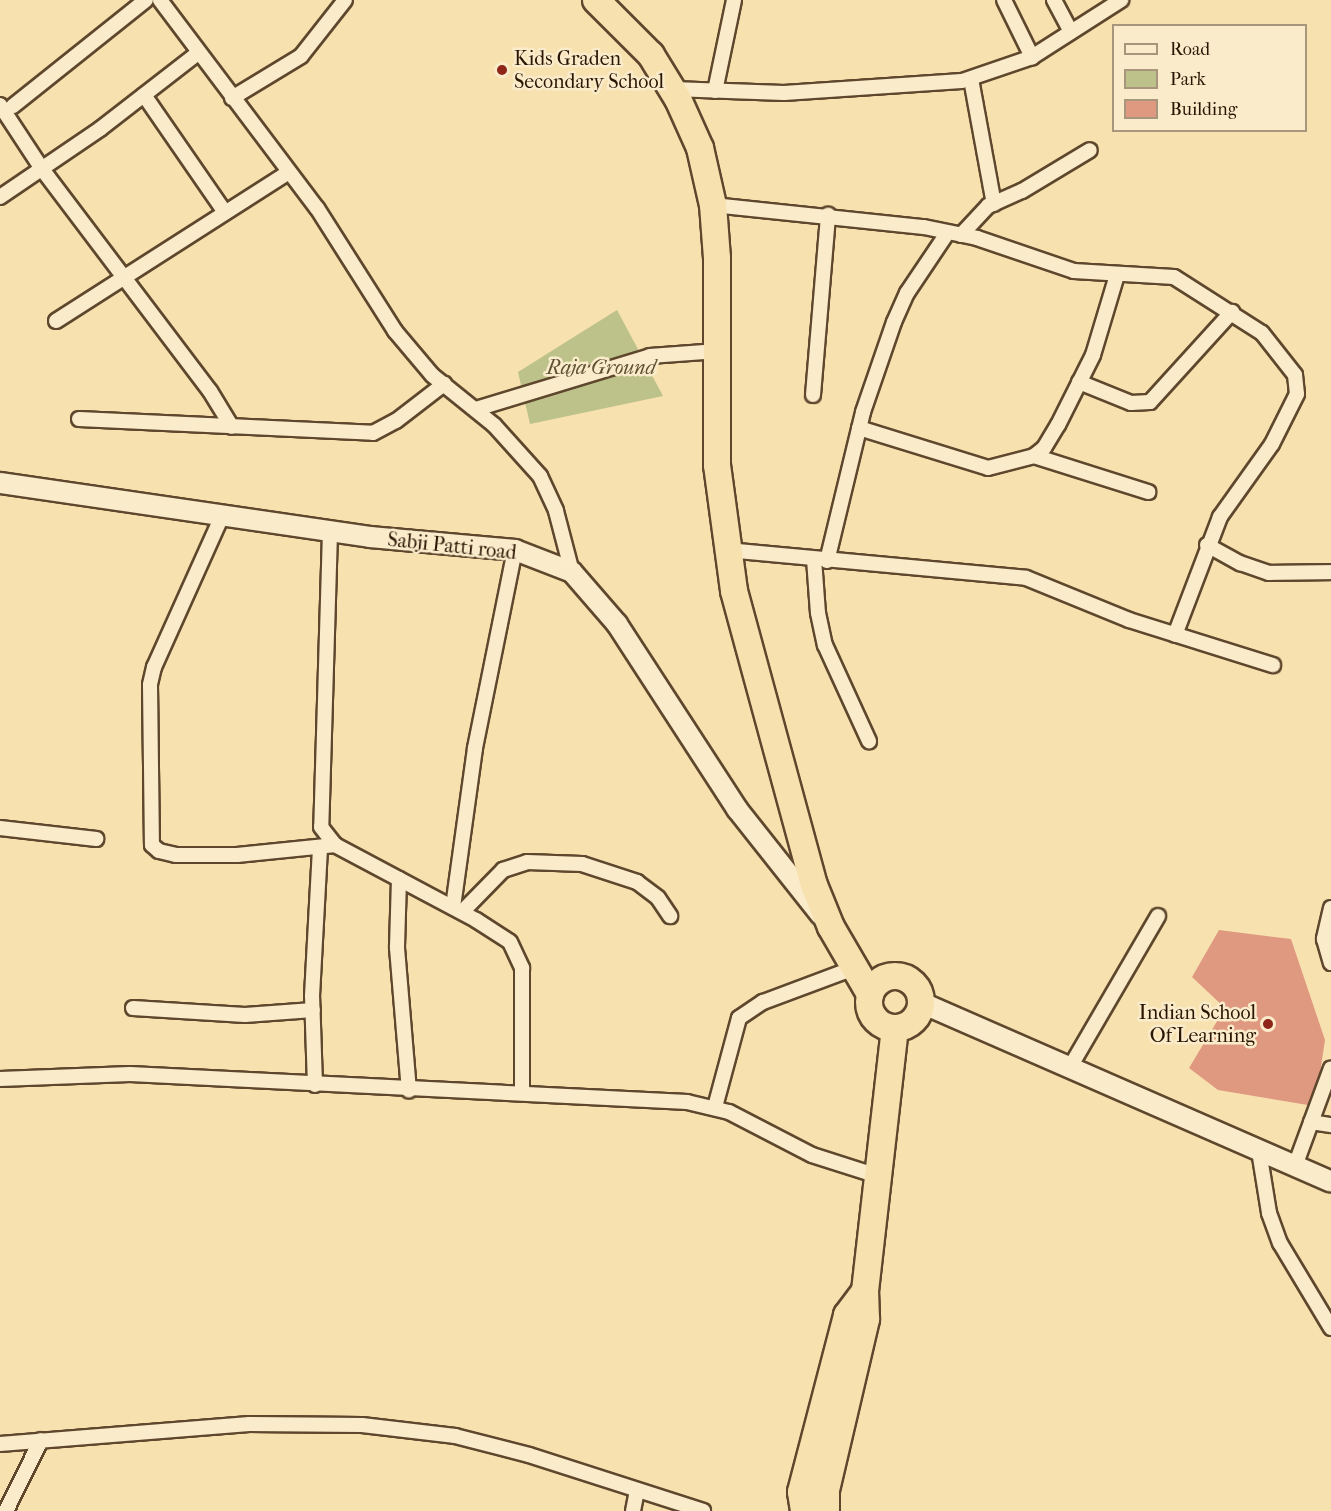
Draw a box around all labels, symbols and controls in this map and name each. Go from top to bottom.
legend [1112,24,1307,132]
text: Road [1170,39,1210,60]
place label: Kids Graden Secondary School [514,46,664,93]
marker: Kids Graden Secondary School [495,63,509,77]
text: Park [1170,69,1206,90]
text: Building [1170,99,1237,120]
park label: Raja Ground [546,355,656,379]
street label: Sabji Patti road [386,527,518,565]
place label: Indian School Of Learning [1139,1000,1256,1047]
marker: Indian School Of Learning [1261,1017,1275,1031]

